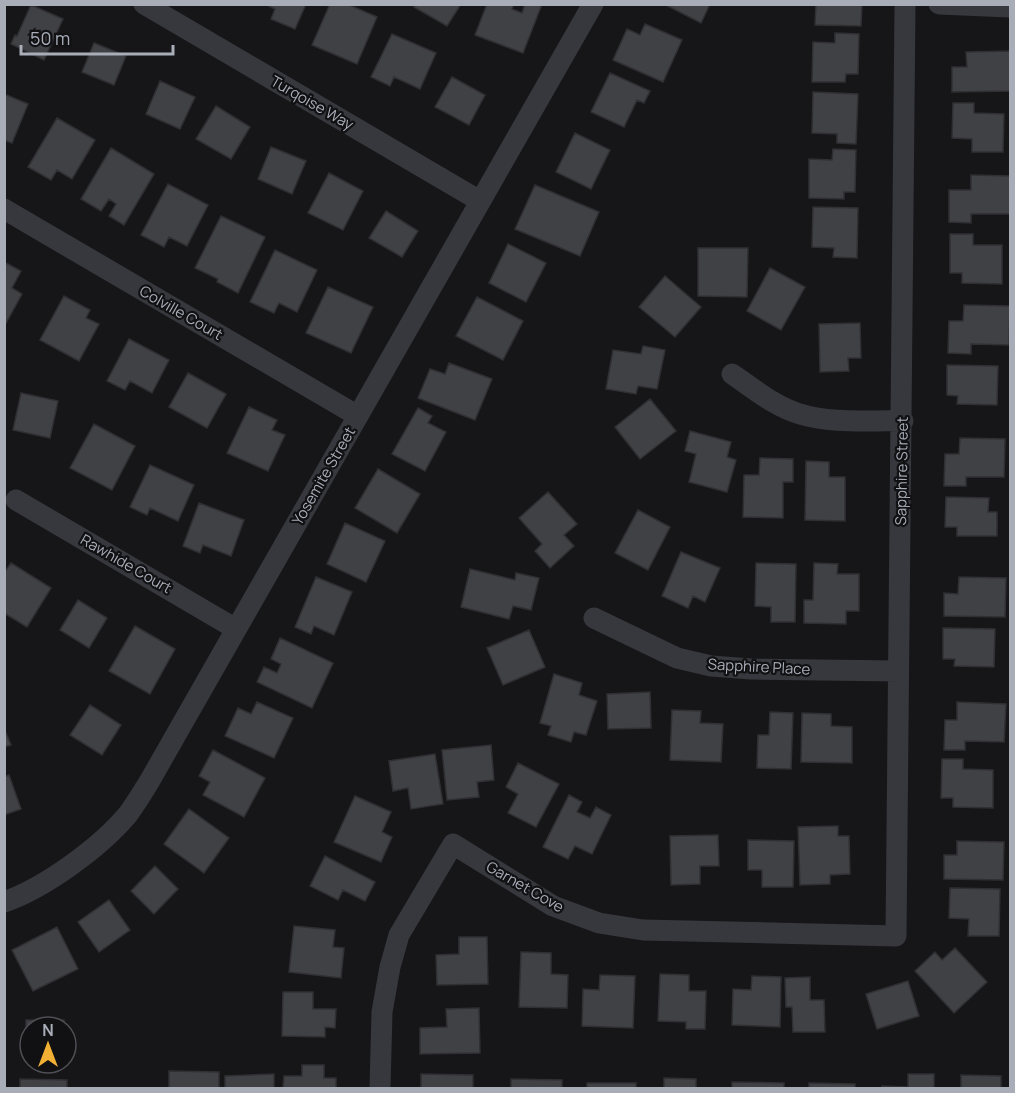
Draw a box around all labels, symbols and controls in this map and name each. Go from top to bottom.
scale bar [21,18,172,56]
text: 50 m [30,26,70,50]
street label: Turqoise Way [267,70,358,135]
street label: Colville Court [136,280,227,345]
street label: Sapphire Street [890,416,913,526]
street label: Yosemite Street [287,423,360,529]
street label: Rawhide Court [77,529,176,598]
street label: Sapphire Place [707,653,811,680]
street label: Garnet Cove [483,856,568,917]
north arrow [18,1015,78,1075]
text: N [42,1019,54,1041]

